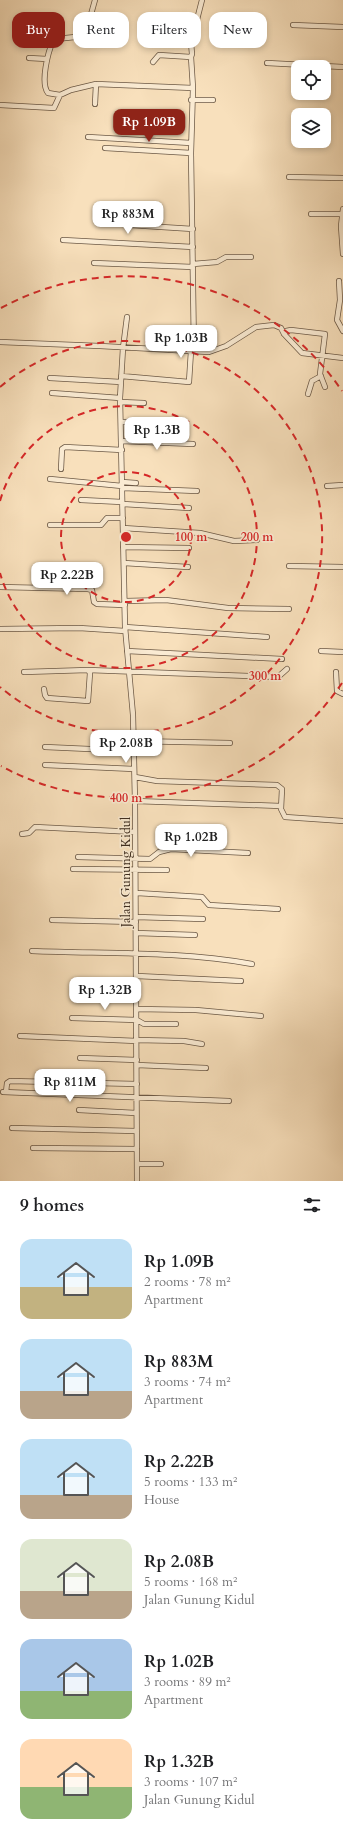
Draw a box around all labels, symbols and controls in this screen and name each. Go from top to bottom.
chip: Buy [12,12,65,48]
chip: Rent [73,12,129,48]
chip: Filters [137,12,201,48]
chip: New [209,12,267,48]
map controls [291,60,331,148]
button: locate [291,60,331,100]
button: layers [291,108,331,148]
pin: Rp 1.09B [108,109,190,143]
text: Rp 1.09B [122,113,176,131]
pin: Rp 883M [91,201,165,235]
text: Rp 883M [101,205,155,223]
pin: Rp 1.03B [140,325,222,359]
text: Rp 1.03B [154,329,208,347]
pin: Rp 1.3B [120,417,194,451]
text: Rp 1.3B [134,421,180,439]
text: 100 m [175,529,208,545]
text: 200 m [241,529,274,545]
centre of rings [119,530,133,544]
pin: Rp 2.22B [26,562,108,596]
text: Rp 2.22B [40,566,94,584]
text: 300 m [249,668,282,684]
pin: Rp 2.08B [85,730,167,764]
text: Rp 2.08B [99,734,153,752]
text: 400 m [110,790,143,806]
street label: Jalan Gunung Kidul [117,816,135,929]
pin: Rp 1.02B [150,824,232,858]
text: Rp 1.02B [164,828,218,846]
pin: Rp 1.32B [64,977,146,1011]
text: Rp 1.32B [78,981,132,999]
pin: Rp 811M [33,1069,107,1103]
text: Rp 811M [43,1073,97,1091]
text: 9 homes [20,1194,84,1217]
icon: filters [301,1194,323,1216]
text: Rp 1.09B [144,1250,214,1273]
icon: home [52,1255,100,1303]
text: 2 rooms · 78 m² [144,1273,231,1291]
text: Apartment [144,1291,203,1309]
text: Rp 883M [144,1350,213,1373]
icon: home [52,1355,100,1403]
text: 3 rooms · 74 m² [144,1373,231,1391]
text: Apartment [144,1391,203,1409]
text: Rp 2.22B [144,1450,214,1473]
icon: home [52,1455,100,1503]
text: 5 rooms · 133 m² [144,1473,237,1491]
text: House [144,1491,179,1509]
text: Rp 2.08B [144,1550,214,1573]
icon: home [52,1555,100,1603]
text: 5 rooms · 168 m² [144,1573,237,1591]
text: Jalan Gunung Kidul [144,1591,255,1609]
text: Rp 1.02B [144,1650,214,1673]
icon: home [52,1655,100,1703]
text: 3 rooms · 89 m² [144,1673,231,1691]
text: Apartment [144,1691,203,1709]
text: Rp 1.32B [144,1750,214,1773]
icon: home [52,1755,100,1803]
text: 3 rooms · 107 m² [144,1773,237,1791]
text: Jalan Gunung Kidul [144,1791,255,1809]

